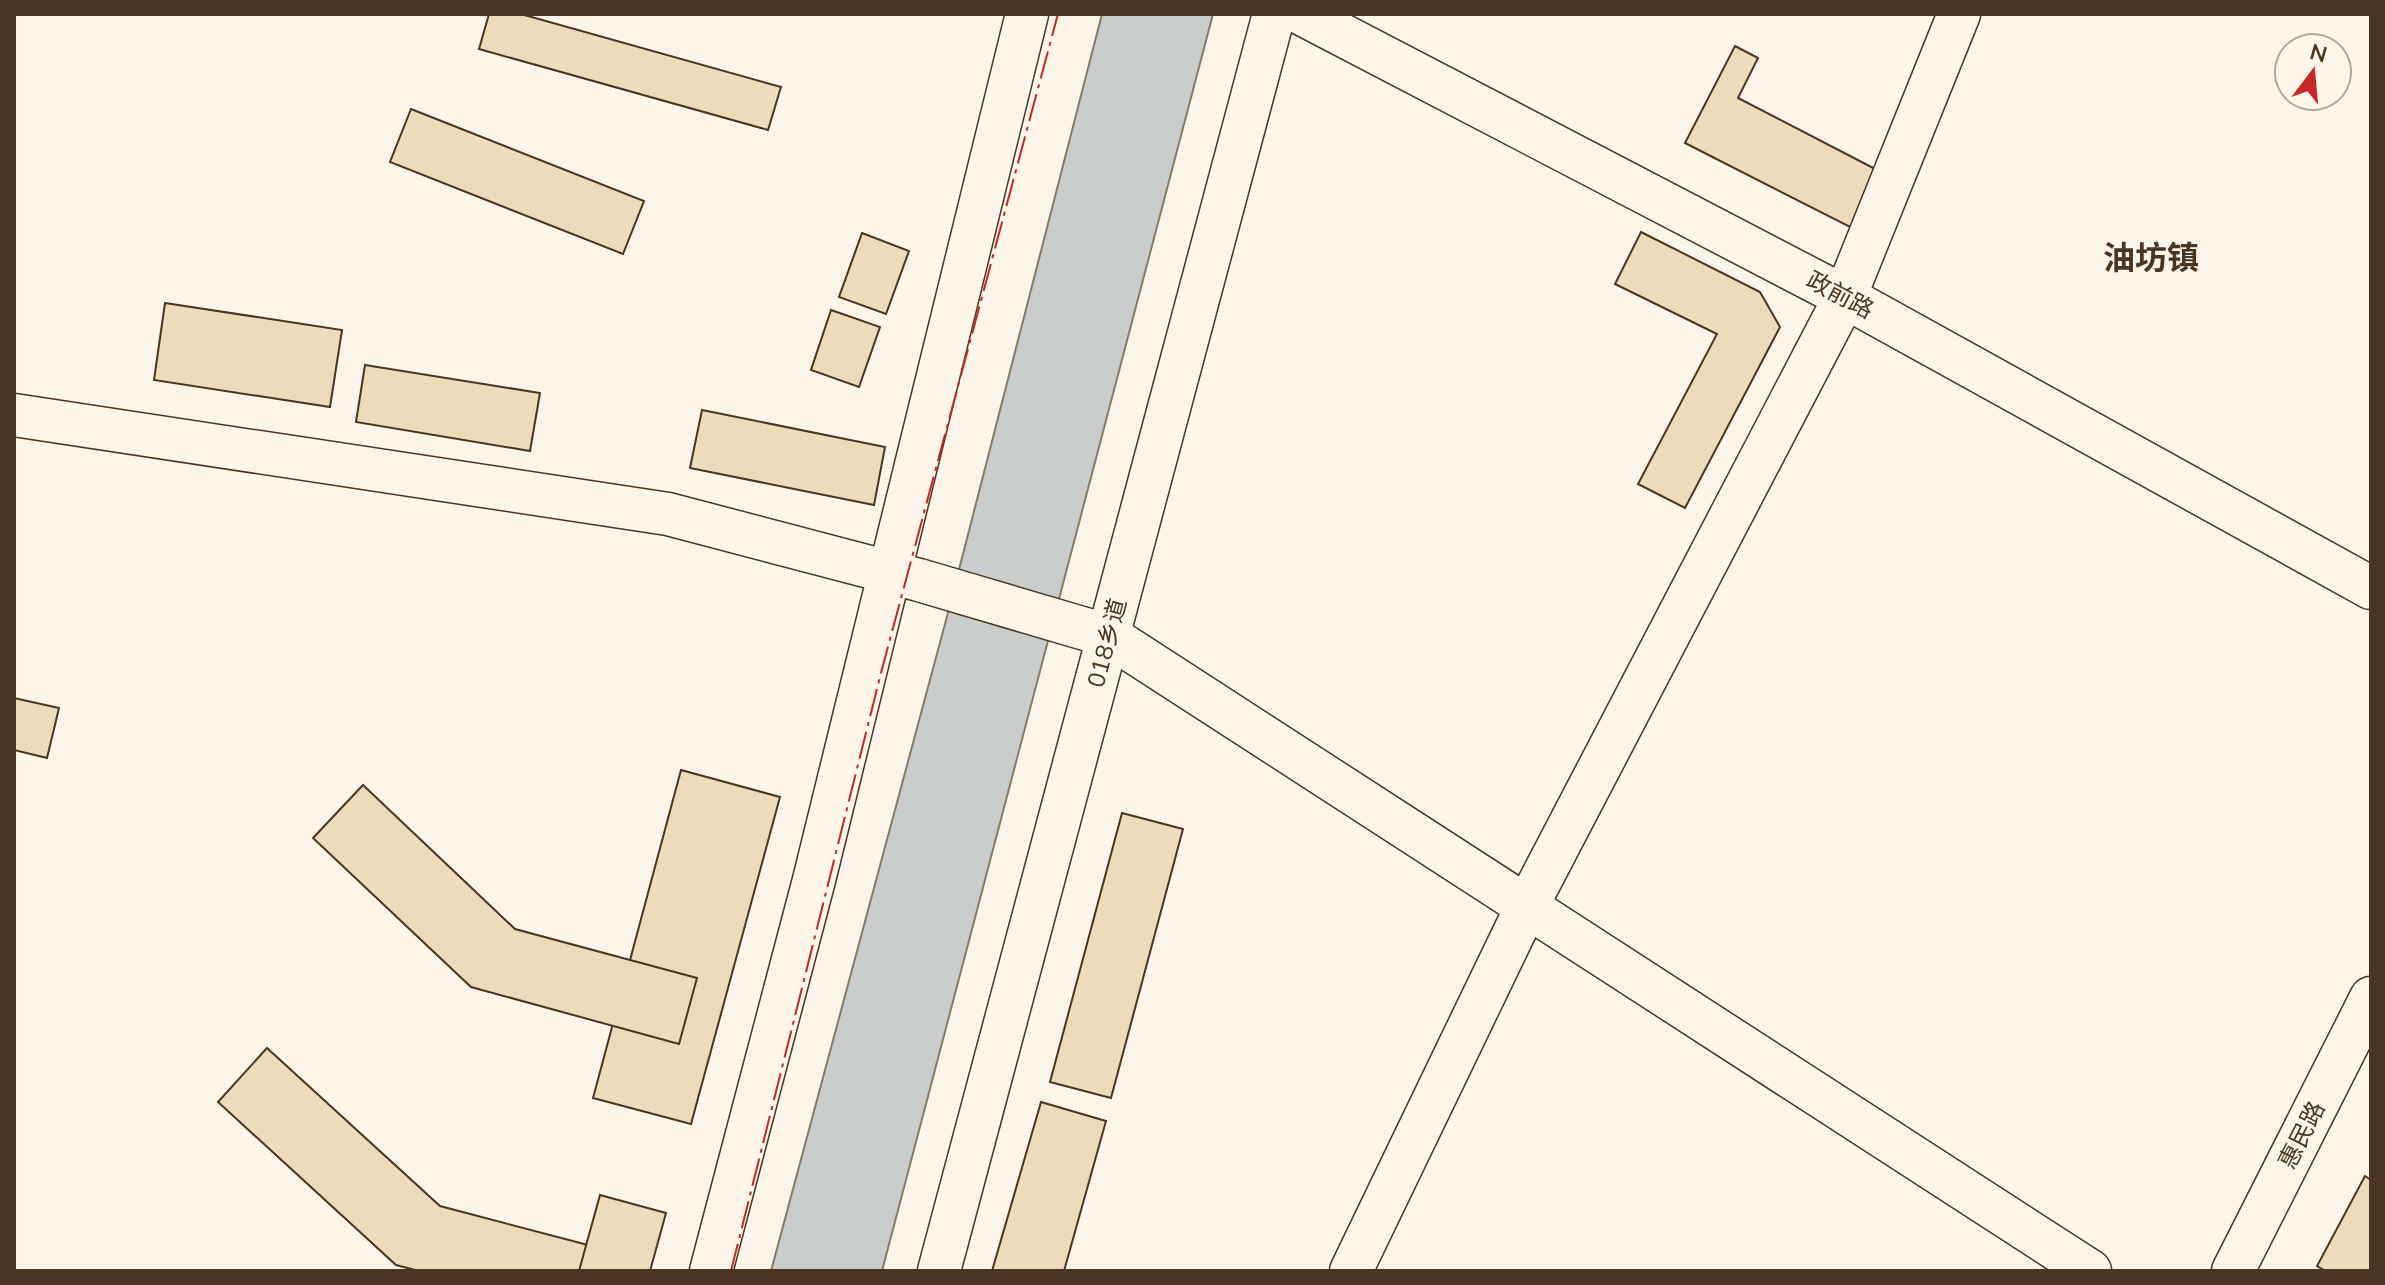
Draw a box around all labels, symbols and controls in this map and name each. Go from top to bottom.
north arrow [2273,32,2353,112]
text: N [2306,37,2330,70]
district label: 油坊镇 [2103,237,2199,280]
street label: 政前路 [1801,264,1879,326]
street label: 018乡道 [1080,595,1134,691]
street label: 惠民路 [2271,1096,2333,1174]

